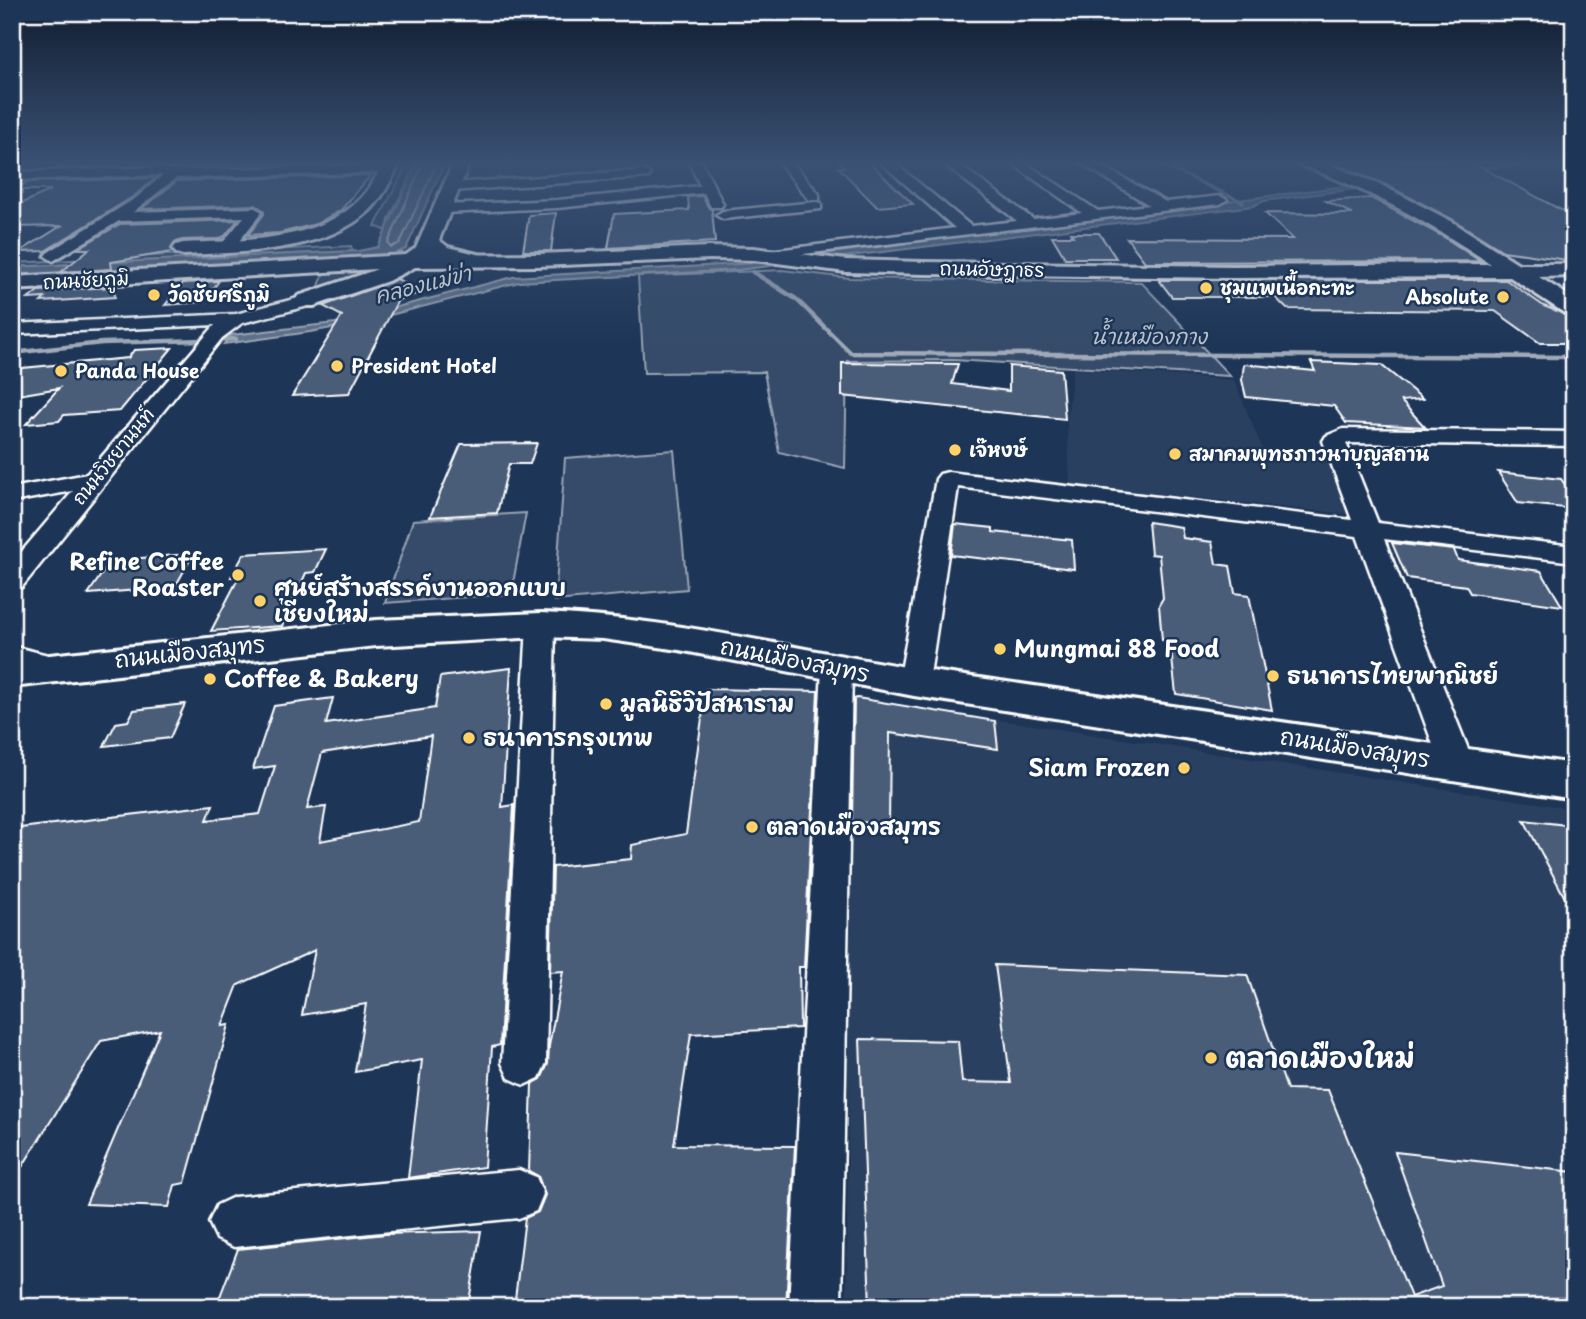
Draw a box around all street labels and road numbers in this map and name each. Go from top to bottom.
street label: ถนนอัษฎาธร [939,253,1045,283]
street label: ถนนชัยภูมิ [42,263,130,297]
street label: ถนนวิชยานนท์ [64,401,160,510]
street label: ถนนเมืองสมุทร [113,625,267,678]
street label: ถนนเมืองสมุทร [717,627,873,692]
street label: ถนนเมืองสมุทร [1277,717,1433,778]

